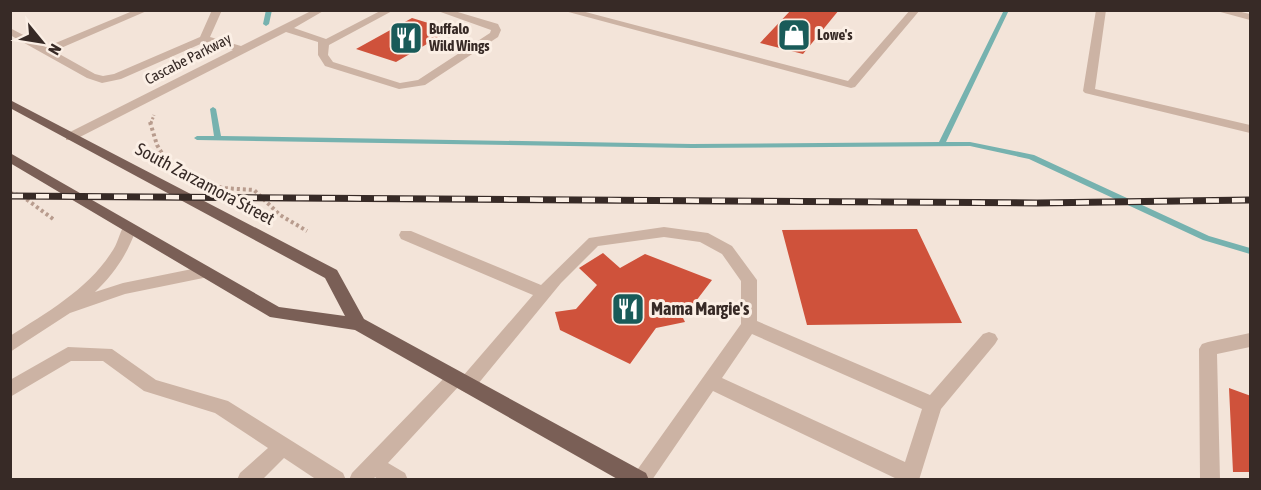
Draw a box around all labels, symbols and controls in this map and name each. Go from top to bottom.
north arrow [12,12,72,72]
shop icon: Lowe's [776,17,812,53]
restaurant icon: Buffalo Wild Wings [388,20,424,56]
place label: Buffalo Wild Wings [428,20,490,54]
place label: Lowe's [817,26,853,43]
street label: Cascabe Parkway [142,30,234,88]
text: N [45,41,65,58]
street label: South Zarzamora Street [132,138,278,229]
restaurant icon: Mama Margie's [610,291,646,327]
place label: Mama Margie's [651,298,750,319]

